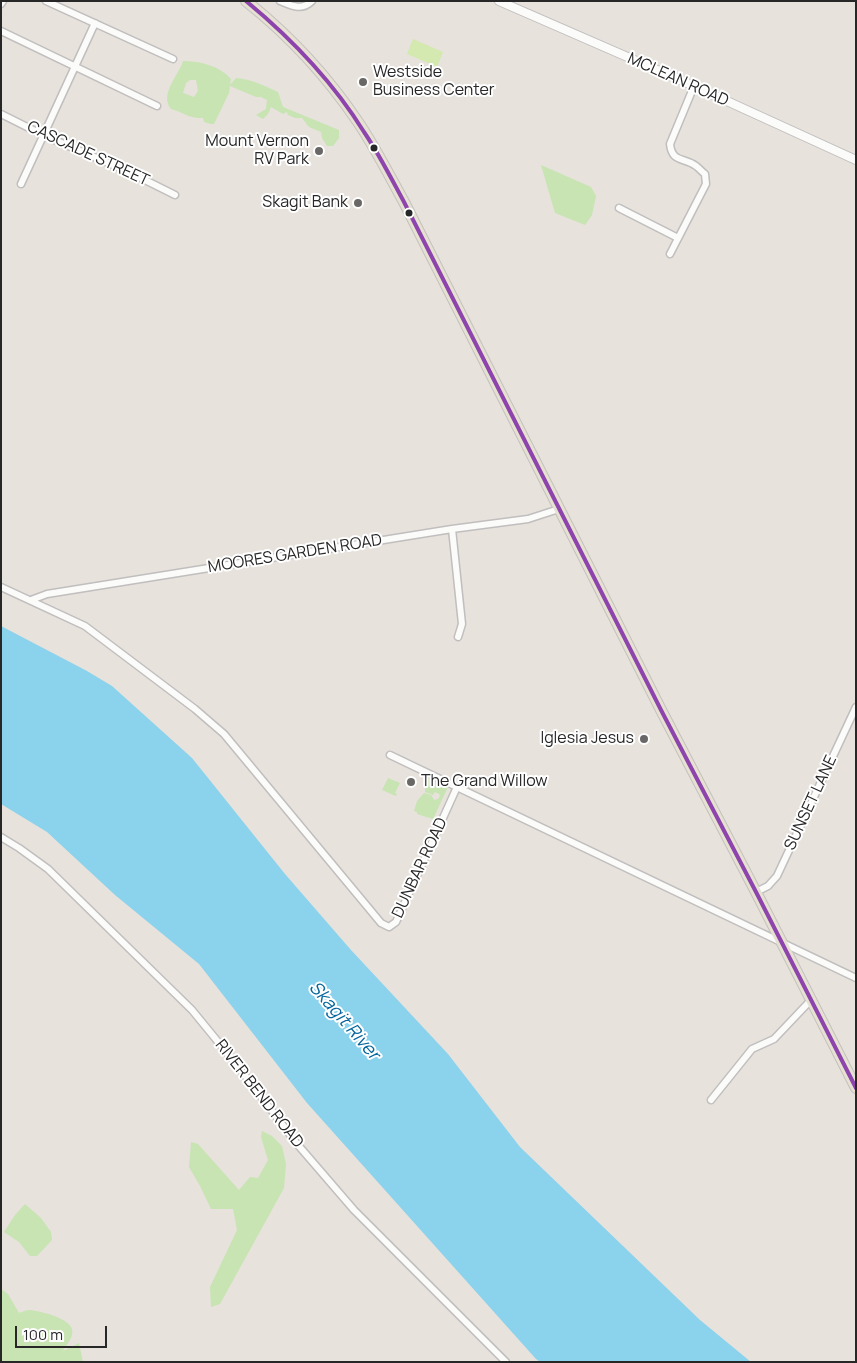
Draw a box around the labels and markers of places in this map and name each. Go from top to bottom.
place label: Westside Business Center [373,63,495,101]
marker: Westside Business Center [357,76,369,88]
place label: Mount Vernon RV Park [205,132,309,170]
unlabelled marker [369,143,379,153]
marker: Mount Vernon RV Park [313,145,325,157]
place label: Skagit Bank [262,193,348,213]
marker: Skagit Bank [352,197,364,209]
unlabelled marker [404,208,414,218]
place label: Iglesia Jesus [540,729,634,749]
marker: Iglesia Jesus [638,733,650,745]
place label: The Grand Willow [421,772,548,792]
marker: The Grand Willow [405,776,417,788]

